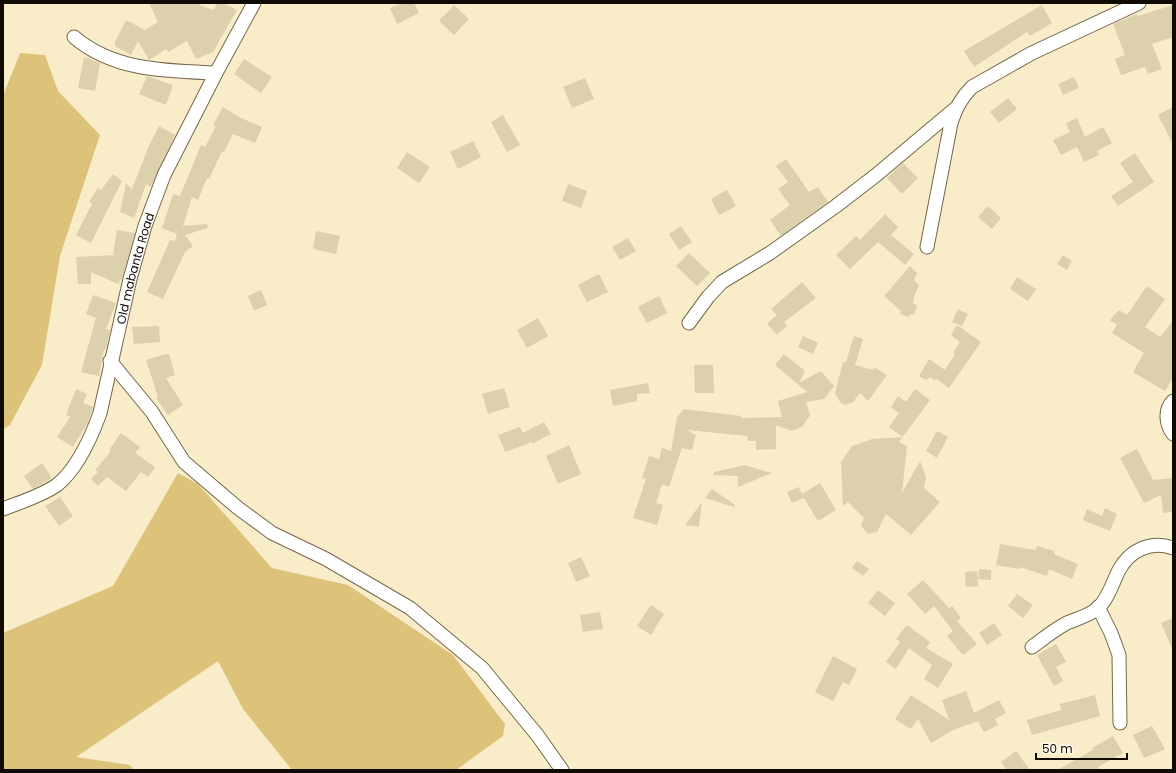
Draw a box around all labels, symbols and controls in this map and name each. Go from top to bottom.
street label: Old mabanta Road [112,210,158,326]
scale bar [1036,735,1127,761]
text: 50 m [1042,740,1073,757]

